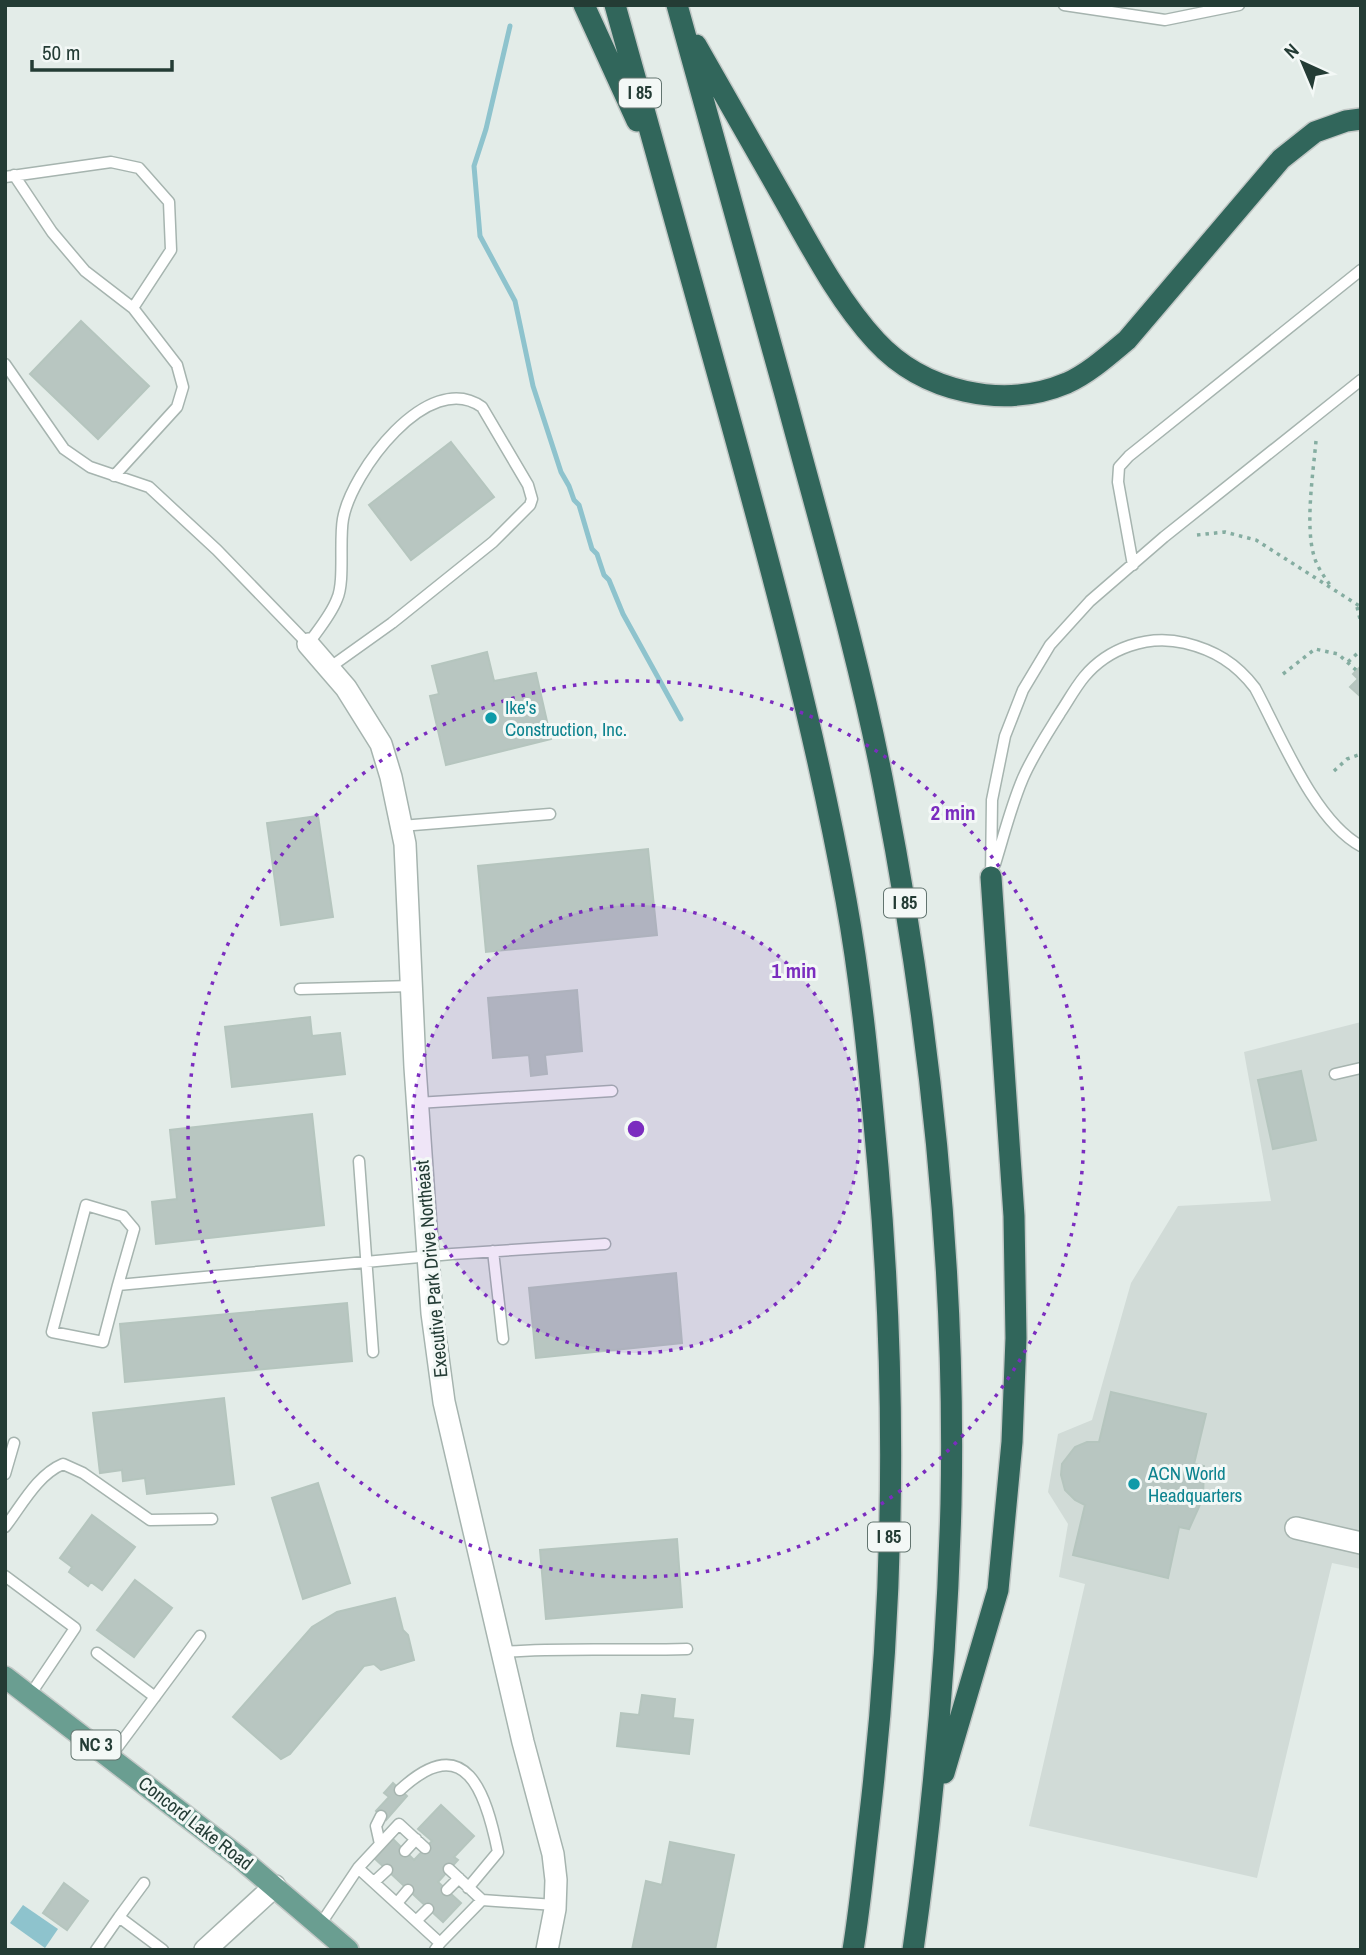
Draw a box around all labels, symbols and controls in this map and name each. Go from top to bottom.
scale bar [32,28,172,72]
north arrow [1268,28,1338,98]
text: 50 m [42,38,80,67]
text: N [1278,38,1304,64]
road number: I 85 [619,78,661,108]
place label: Ike's Construction, Inc. [505,694,627,742]
marker: Ike's Construction, Inc. [483,710,499,726]
text: 2 min [931,798,975,827]
road number: I 85 [884,888,926,918]
text: 1 min [772,956,816,985]
centre of rings [624,1117,648,1141]
street label: Executive Park Drive Northeast [408,1159,453,1379]
place label: ACN World Headquarters [1147,1460,1243,1508]
marker: ACN World Headquarters [1126,1476,1142,1492]
road number: I 85 [868,1522,910,1552]
road number: NC 3 [72,1730,120,1760]
street label: Concord Lake Road [133,1770,259,1876]

